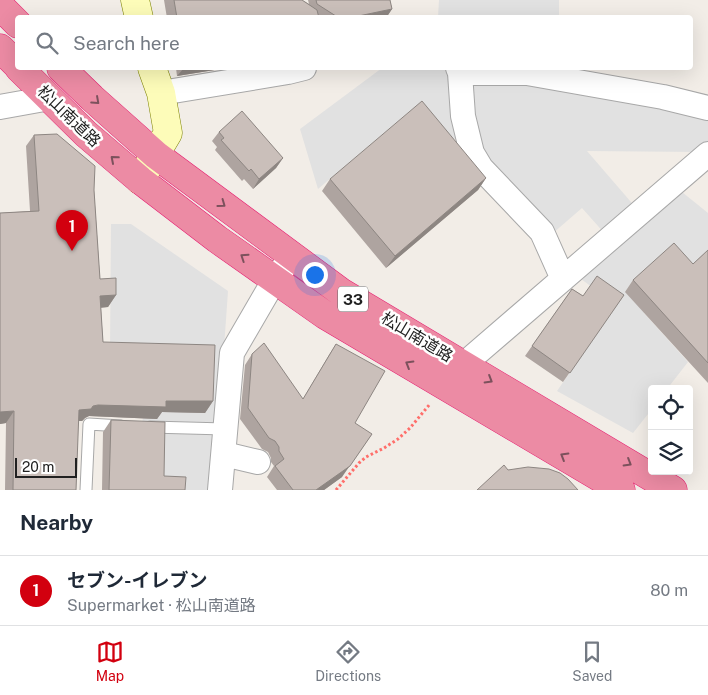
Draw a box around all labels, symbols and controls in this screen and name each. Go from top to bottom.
search box [15,15,693,70]
icon: search [33,29,61,57]
text: Search here [73,32,180,54]
street label: 松山南道路 [34,81,104,151]
one-way arrow [91,96,100,105]
one-way arrow [111,155,120,164]
one-way arrow [216,198,226,207]
pin: 1 [56,210,88,251]
one-way arrow [240,254,249,263]
your location [302,262,328,288]
road number: 33 [338,286,368,312]
street label: 松山南道路 [378,308,456,366]
one-way arrow [406,361,415,371]
one-way arrow [483,374,492,384]
map controls [648,385,693,475]
button: locate [648,385,693,430]
button: layers [648,430,693,475]
one-way arrow [560,453,569,463]
scale bar [15,455,78,478]
one-way arrow [623,457,632,467]
text: 20 m [22,459,54,475]
text: Nearby [20,510,93,535]
text: セブン-イレブン [67,569,207,591]
text: 1 [33,581,39,600]
text: 80 m [650,581,688,600]
text: Supermarket · 松山南道路 [67,596,256,615]
tab: Map [96,638,124,684]
tab: Directions [315,638,381,684]
tab: Saved [572,638,612,684]

